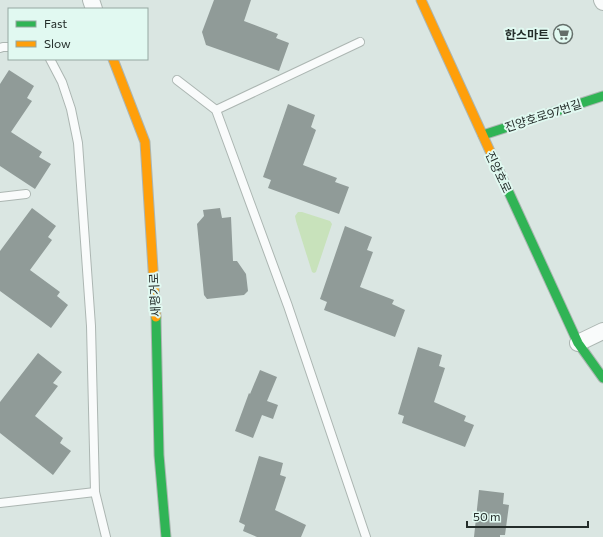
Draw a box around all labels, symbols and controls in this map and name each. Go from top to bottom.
legend [8,8,148,60]
text: Fast [44,16,67,30]
supermarket icon: 한스마트 [552,23,574,45]
place label: 한스마트 [505,27,549,41]
text: Slow [44,36,71,50]
street label: 진양호로97번길 [503,96,583,134]
street label: 진양호로 [483,149,515,195]
street label: 새평거로 [146,273,162,317]
scale bar [467,503,588,529]
text: 50 m [473,509,501,523]

